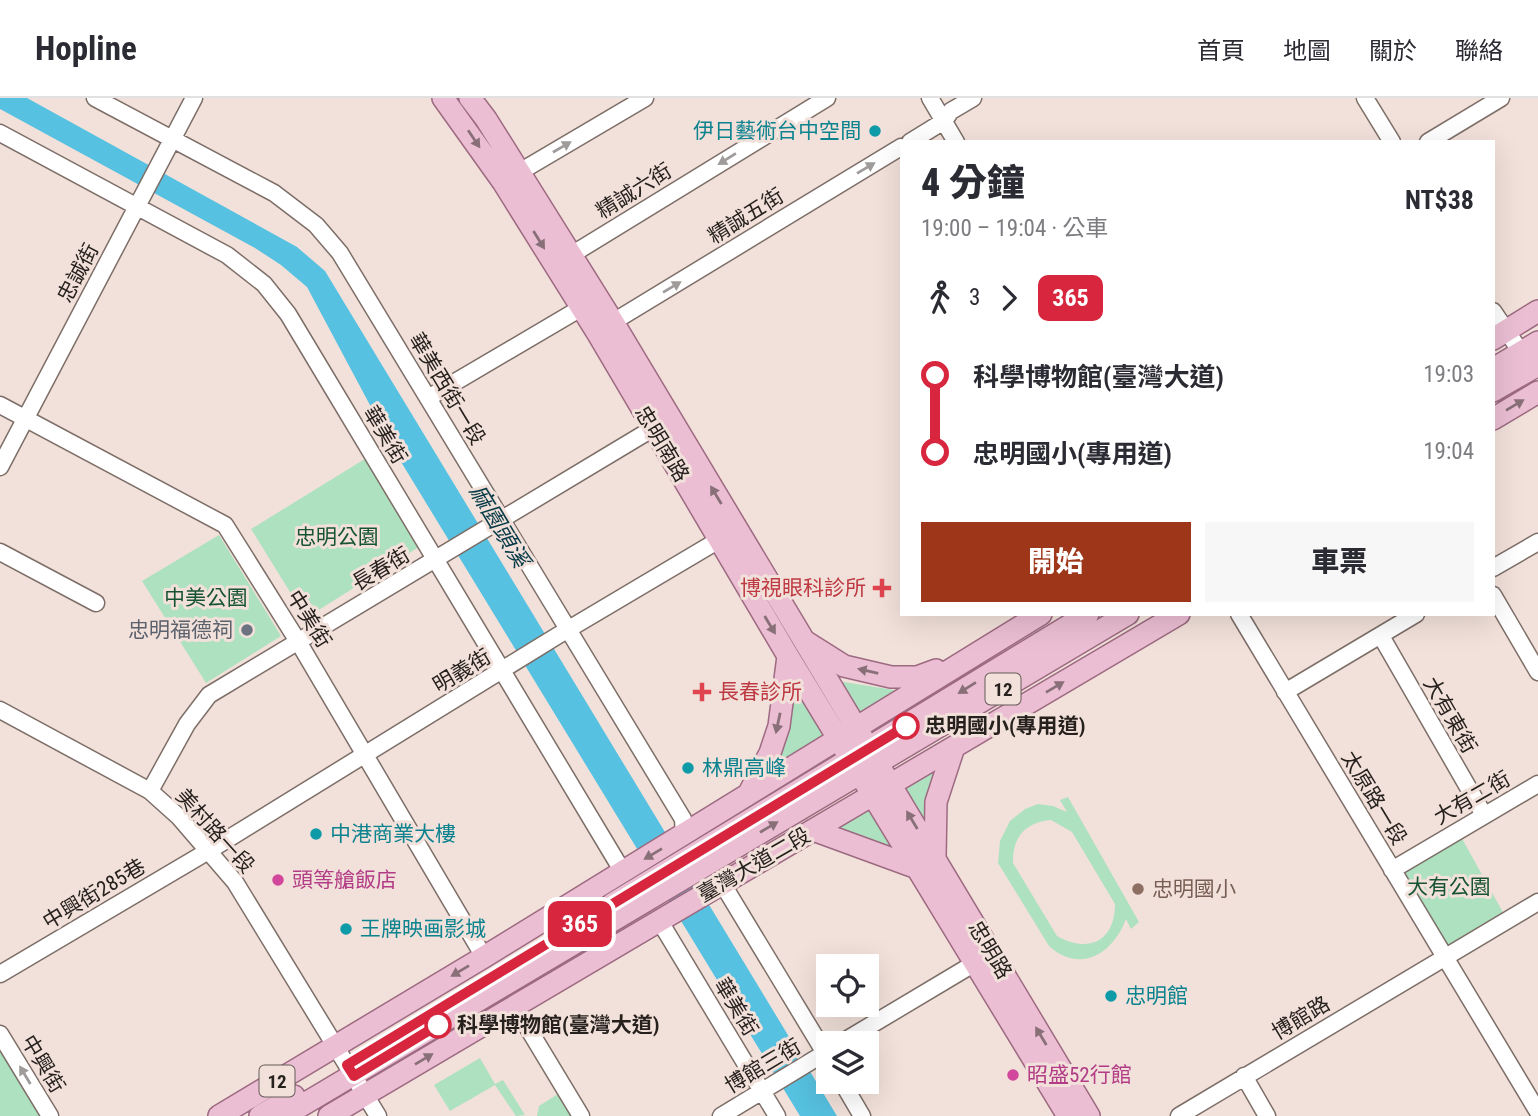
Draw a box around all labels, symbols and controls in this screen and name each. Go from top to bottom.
text: Hopline [35,29,137,68]
text: 首頁 [1197,37,1245,65]
text: 地圖 [1283,37,1331,65]
text: 關於 [1369,37,1417,65]
text: 聯絡 [1455,37,1503,65]
place label: 伊日藝術台中空間 [693,119,861,143]
marker: 伊日藝術台中空間 [867,123,883,139]
one-way arrow [467,130,481,148]
one-way arrow [552,141,571,153]
one-way arrow [717,152,736,165]
street label: 精誠六街 [592,159,676,223]
text: 4 分鐘 [921,161,1025,205]
one-way arrow [856,162,875,174]
street label: 精誠五街 [704,184,788,248]
text: NT$38 [1405,185,1474,215]
text: 19:00 – 19:04 · 公車 [921,215,1108,242]
one-way arrow [533,230,546,250]
street label: 忠誠街 [53,240,103,306]
icon: walk [921,279,959,317]
icon: forward [990,279,1028,317]
one-way arrow [663,281,682,294]
text: 3 [969,284,980,311]
text: 365 [1052,284,1089,312]
street label: 華美西街一段 [404,329,490,449]
text: 19:03 [1423,361,1474,388]
text: 科學博物館(臺灣大道) [973,362,1224,392]
one-way arrow [1506,399,1525,412]
street label: 華美街 [358,402,412,468]
street label: 忠明南路 [630,402,694,486]
text: 19:04 [1423,438,1474,465]
text: 忠明國小(專用道) [973,439,1172,469]
water label: 麻園頭溪 [464,480,536,575]
one-way arrow [710,486,722,505]
button: 開始 [921,522,1191,602]
button: 車票 [1205,522,1474,602]
park label: 忠明公園 [295,525,379,549]
street label: 長春街 [348,542,414,596]
place label: 博視眼科診所 [740,576,866,600]
marker: 博視眼科診所 [872,578,892,598]
park label: 中美公園 [164,586,248,610]
street label: 中美街 [282,586,336,652]
one-way arrow [763,616,776,635]
place label: 忠明福德祠 [128,618,233,642]
marker: 忠明福德祠 [239,622,255,638]
street label: 明義街 [429,644,495,698]
one-way arrow [857,666,879,677]
street label: 大有東街 [1419,673,1481,757]
road number: 12 [986,674,1020,704]
place label: 長春診所 [718,680,802,704]
one-way arrow [1046,681,1065,693]
marker: 長春診所 [692,682,712,702]
one-way arrow [957,682,976,695]
one-way arrow [773,712,784,734]
marker: 忠明國小(專用道) [893,713,919,739]
place label: 忠明國小(專用道) [925,714,1086,738]
street label: 太原路一段 [1337,747,1411,849]
place label: 林鼎高峰 [702,756,786,780]
marker: 林鼎高峰 [680,760,696,776]
street label: 大有二街 [1430,767,1514,829]
street label: 美村路一段 [171,784,259,878]
one-way arrow [906,810,919,829]
one-way arrow [759,821,778,834]
place label: 中港商業大樓 [330,822,456,846]
street label: 臺灣大道二段 [693,823,815,907]
marker: 中港商業大樓 [308,826,324,842]
one-way arrow [644,847,663,860]
street label: 中興街285巷 [38,854,150,934]
place label: 頭等艙飯店 [292,868,397,892]
marker: 頭等艙飯店 [270,872,286,888]
park label: 大有公園 [1407,875,1491,899]
place label: 忠明國小 [1152,877,1236,901]
marker: 忠明國小 [1130,881,1146,897]
line badge: 365 [540,901,620,947]
text: 365 [562,910,598,938]
place label: 王牌映画影城 [360,917,486,941]
street label: 忠明路 [963,917,1017,983]
marker: 王牌映画影城 [338,921,354,937]
map controls [816,954,879,1094]
button: locate [816,954,879,1017]
one-way arrow [451,965,470,978]
street label: 華美街 [709,974,763,1040]
place label: 忠明館 [1125,984,1188,1008]
marker: 忠明館 [1103,988,1119,1004]
street label: 博館路 [1268,991,1334,1045]
marker: 科學博物館(臺灣大道) [425,1012,451,1038]
place label: 科學博物館(臺灣大道) [457,1013,660,1037]
one-way arrow [1035,1027,1048,1046]
street label: 中興街 [16,1031,70,1097]
button: layers [816,1031,879,1094]
street label: 博館三街 [721,1034,805,1098]
one-way arrow [414,1053,433,1065]
place label: 昭盛52行館 [1027,1063,1132,1087]
road number: 12 [260,1065,294,1096]
one-way arrow [18,1066,31,1085]
marker: 昭盛52行館 [1005,1067,1021,1083]

